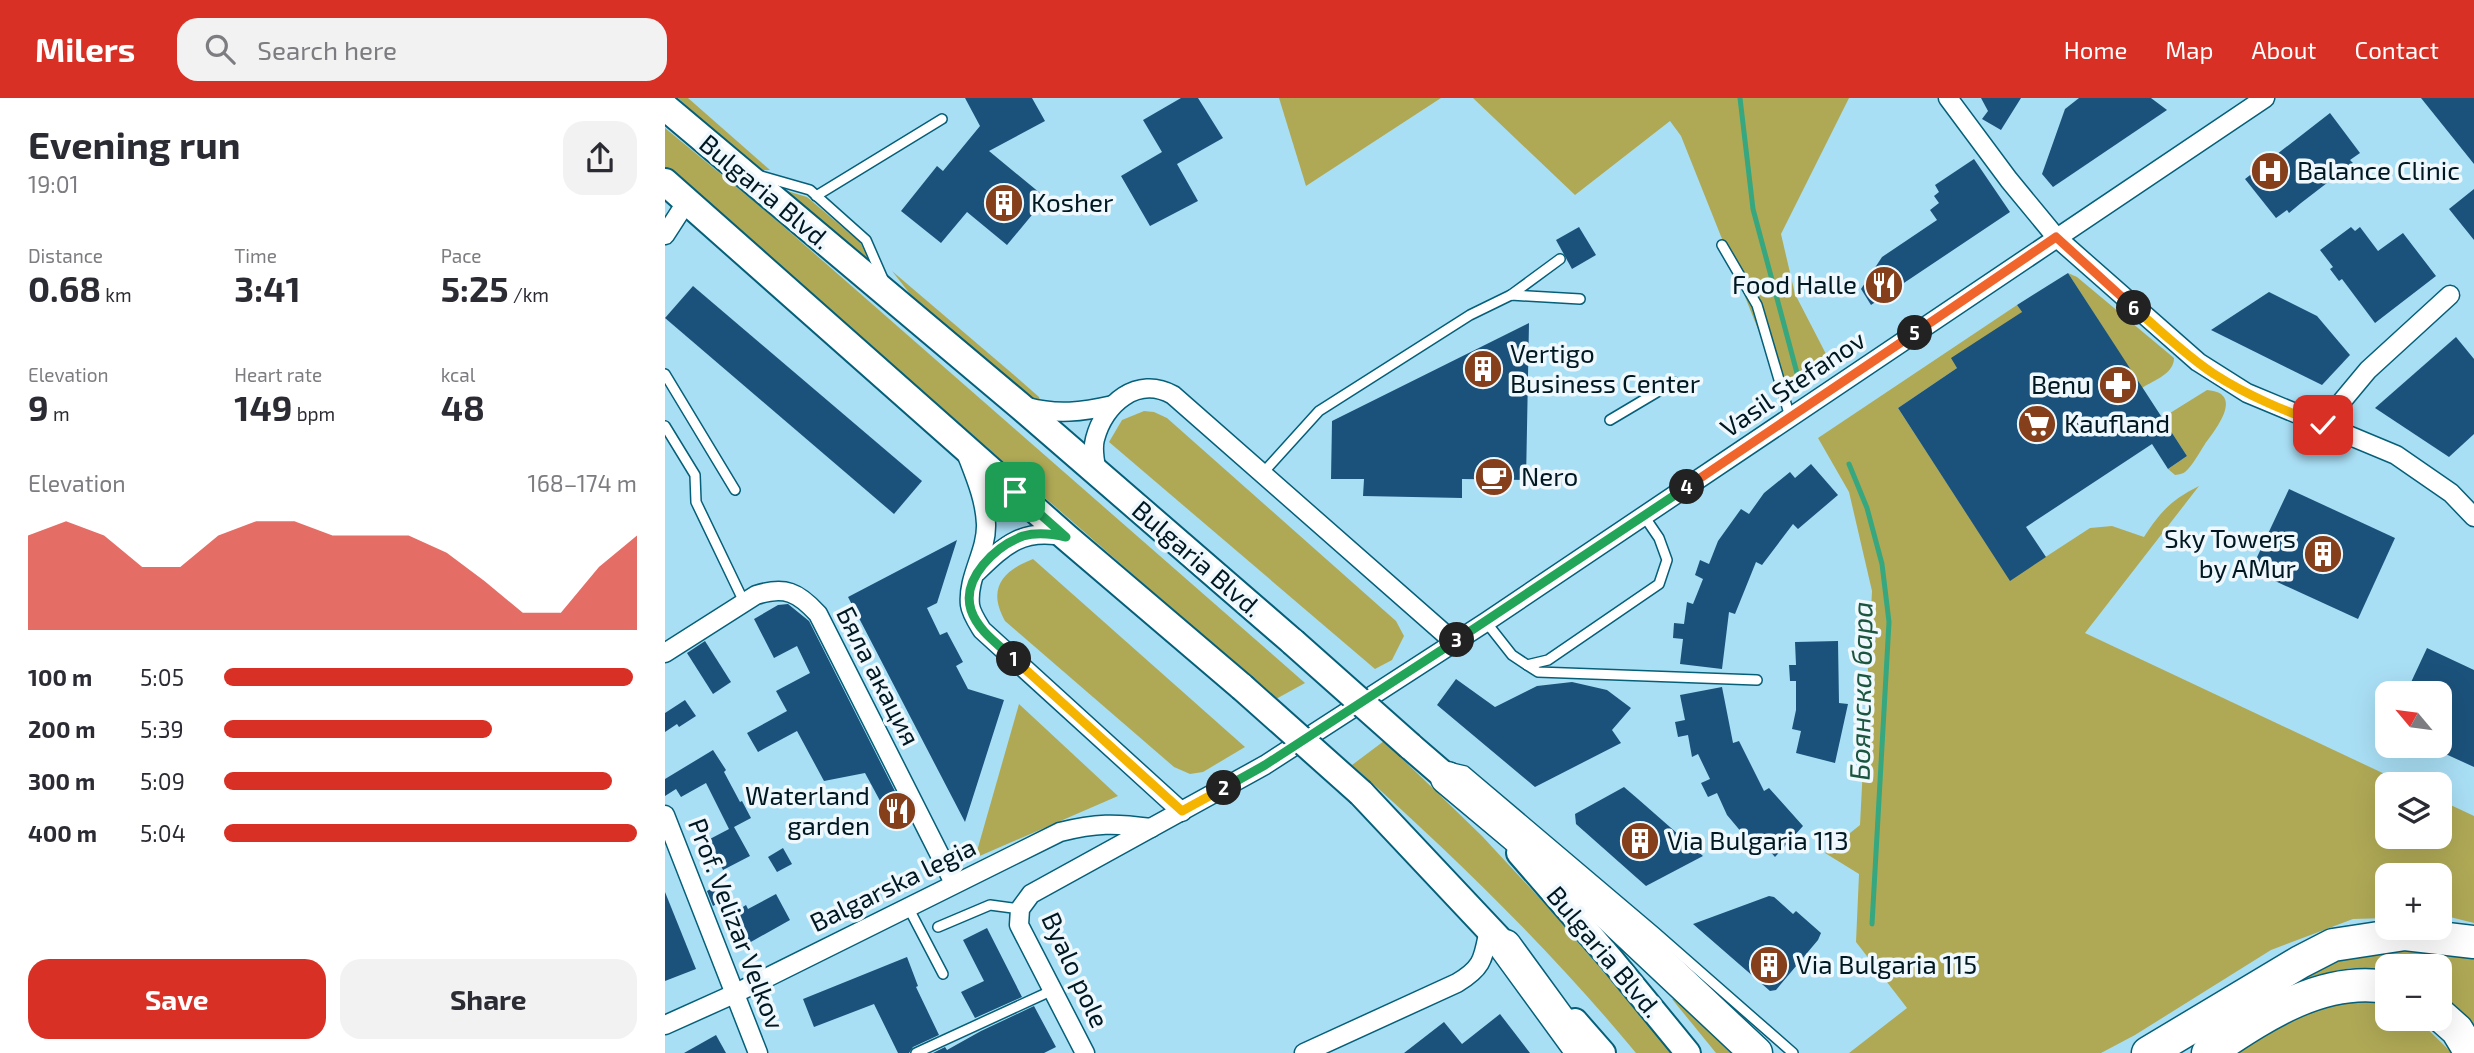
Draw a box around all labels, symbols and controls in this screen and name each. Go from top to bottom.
search box [177,18,667,81]
text: Milers [35,29,135,69]
icon: search [201,30,239,68]
text: Search here [257,34,397,65]
text: Home [2064,35,2127,64]
text: Map [2165,35,2213,64]
text: About [2251,35,2317,64]
text: Contact [2355,35,2439,64]
text: Evening run [28,121,241,167]
button: share [563,121,637,195]
street label: Bulgaria Blvd. [694,127,838,255]
hospital icon: Balance Clinic [2249,150,2291,192]
place label: Balance Clinic [2297,154,2460,185]
text: 19:01 [28,170,79,198]
building icon: Kosher [983,182,1025,224]
place label: Kosher [1031,186,1114,217]
text: Distance [28,244,103,267]
text: Time [234,244,277,267]
text: Pace [441,244,482,267]
restaurant icon: Food Halle [1863,264,1905,306]
text: 0.68 [28,267,101,309]
text: 3:41 [234,267,301,309]
text: 5:25 [441,267,509,309]
place label: Food Halle [1732,268,1857,299]
text: km [101,283,132,306]
text: /km [509,283,549,306]
pin: 6 [2117,290,2151,326]
text: 6 [2128,296,2139,319]
pin: 5 [1897,316,1933,350]
text: 5 [1909,321,1920,344]
street label: Vasil Stefanov [1714,323,1871,443]
place label: Vertigo Business Center [1510,337,1700,398]
building icon: Vertigo Business Center [1462,348,1504,390]
text: Elevation [28,363,109,386]
text: Heart rate [234,363,322,386]
text: kcal [441,363,475,386]
pharmacy icon: Benu [2097,364,2139,406]
place label: Benu [2031,368,2091,399]
text: 9 [28,386,49,428]
text: 149 [234,386,292,428]
text: 48 [441,386,485,428]
pin [2293,395,2353,455]
text: m [49,402,70,425]
text: bpm [292,402,335,425]
supermarket icon: Kaufland [2016,403,2058,445]
icon: check [2304,406,2342,444]
place label: Kaufland [2064,407,2170,438]
cafe icon: Nero [1473,456,1515,498]
place label: Nero [1521,460,1578,491]
pin [985,462,1045,522]
text: Elevation [28,469,126,497]
text: 168–174 m [527,469,637,497]
pin: 4 [1669,470,1705,504]
icon: arrive [996,473,1034,511]
text: 4 [1680,475,1693,498]
street label: Bulgaria Blvd. [1127,493,1269,623]
place label: Sky Towers by AMur [2164,522,2296,583]
building icon: Sky Towers by AMur [2302,533,2344,575]
street label: Бяла акация [831,601,928,750]
water label: Боянска бара [1841,601,1879,781]
pin: 3 [1439,622,1475,658]
text: 3 [1451,628,1462,651]
pin: 1 [997,642,1031,676]
text: 1 [1009,647,1018,670]
text: 100 m [28,663,92,691]
text: 5:05 [140,663,184,691]
north arrow [2375,681,2452,758]
map controls [2375,681,2452,1031]
text: 200 m [28,715,96,743]
text: 5:39 [140,715,184,743]
text: 300 m [28,767,95,795]
text: 5:09 [140,767,185,795]
pin: 2 [1207,770,1241,806]
button: layers [2375,772,2452,849]
text: 2 [1218,776,1229,799]
place label: Waterland garden [745,779,870,840]
restaurant icon: Waterland garden [876,790,918,832]
street label: Prof. Velizar Velkov [683,814,792,1034]
text: 400 m [28,819,97,847]
text: 5:04 [140,819,186,847]
building icon: Via Bulgaria 113 [1619,820,1661,862]
place label: Via Bulgaria 113 [1667,824,1849,855]
street label: Balgarska legia [804,830,980,937]
button: + [2375,863,2452,940]
street label: Bulgaria Blvd. [1541,879,1669,1023]
street label: Byalo pole [1036,907,1117,1032]
building icon: Via Bulgaria 115 [1748,944,1790,986]
place label: Via Bulgaria 115 [1796,948,1977,979]
button: − [2375,954,2452,1031]
button: Save [28,959,326,1039]
button: Share [340,959,637,1039]

